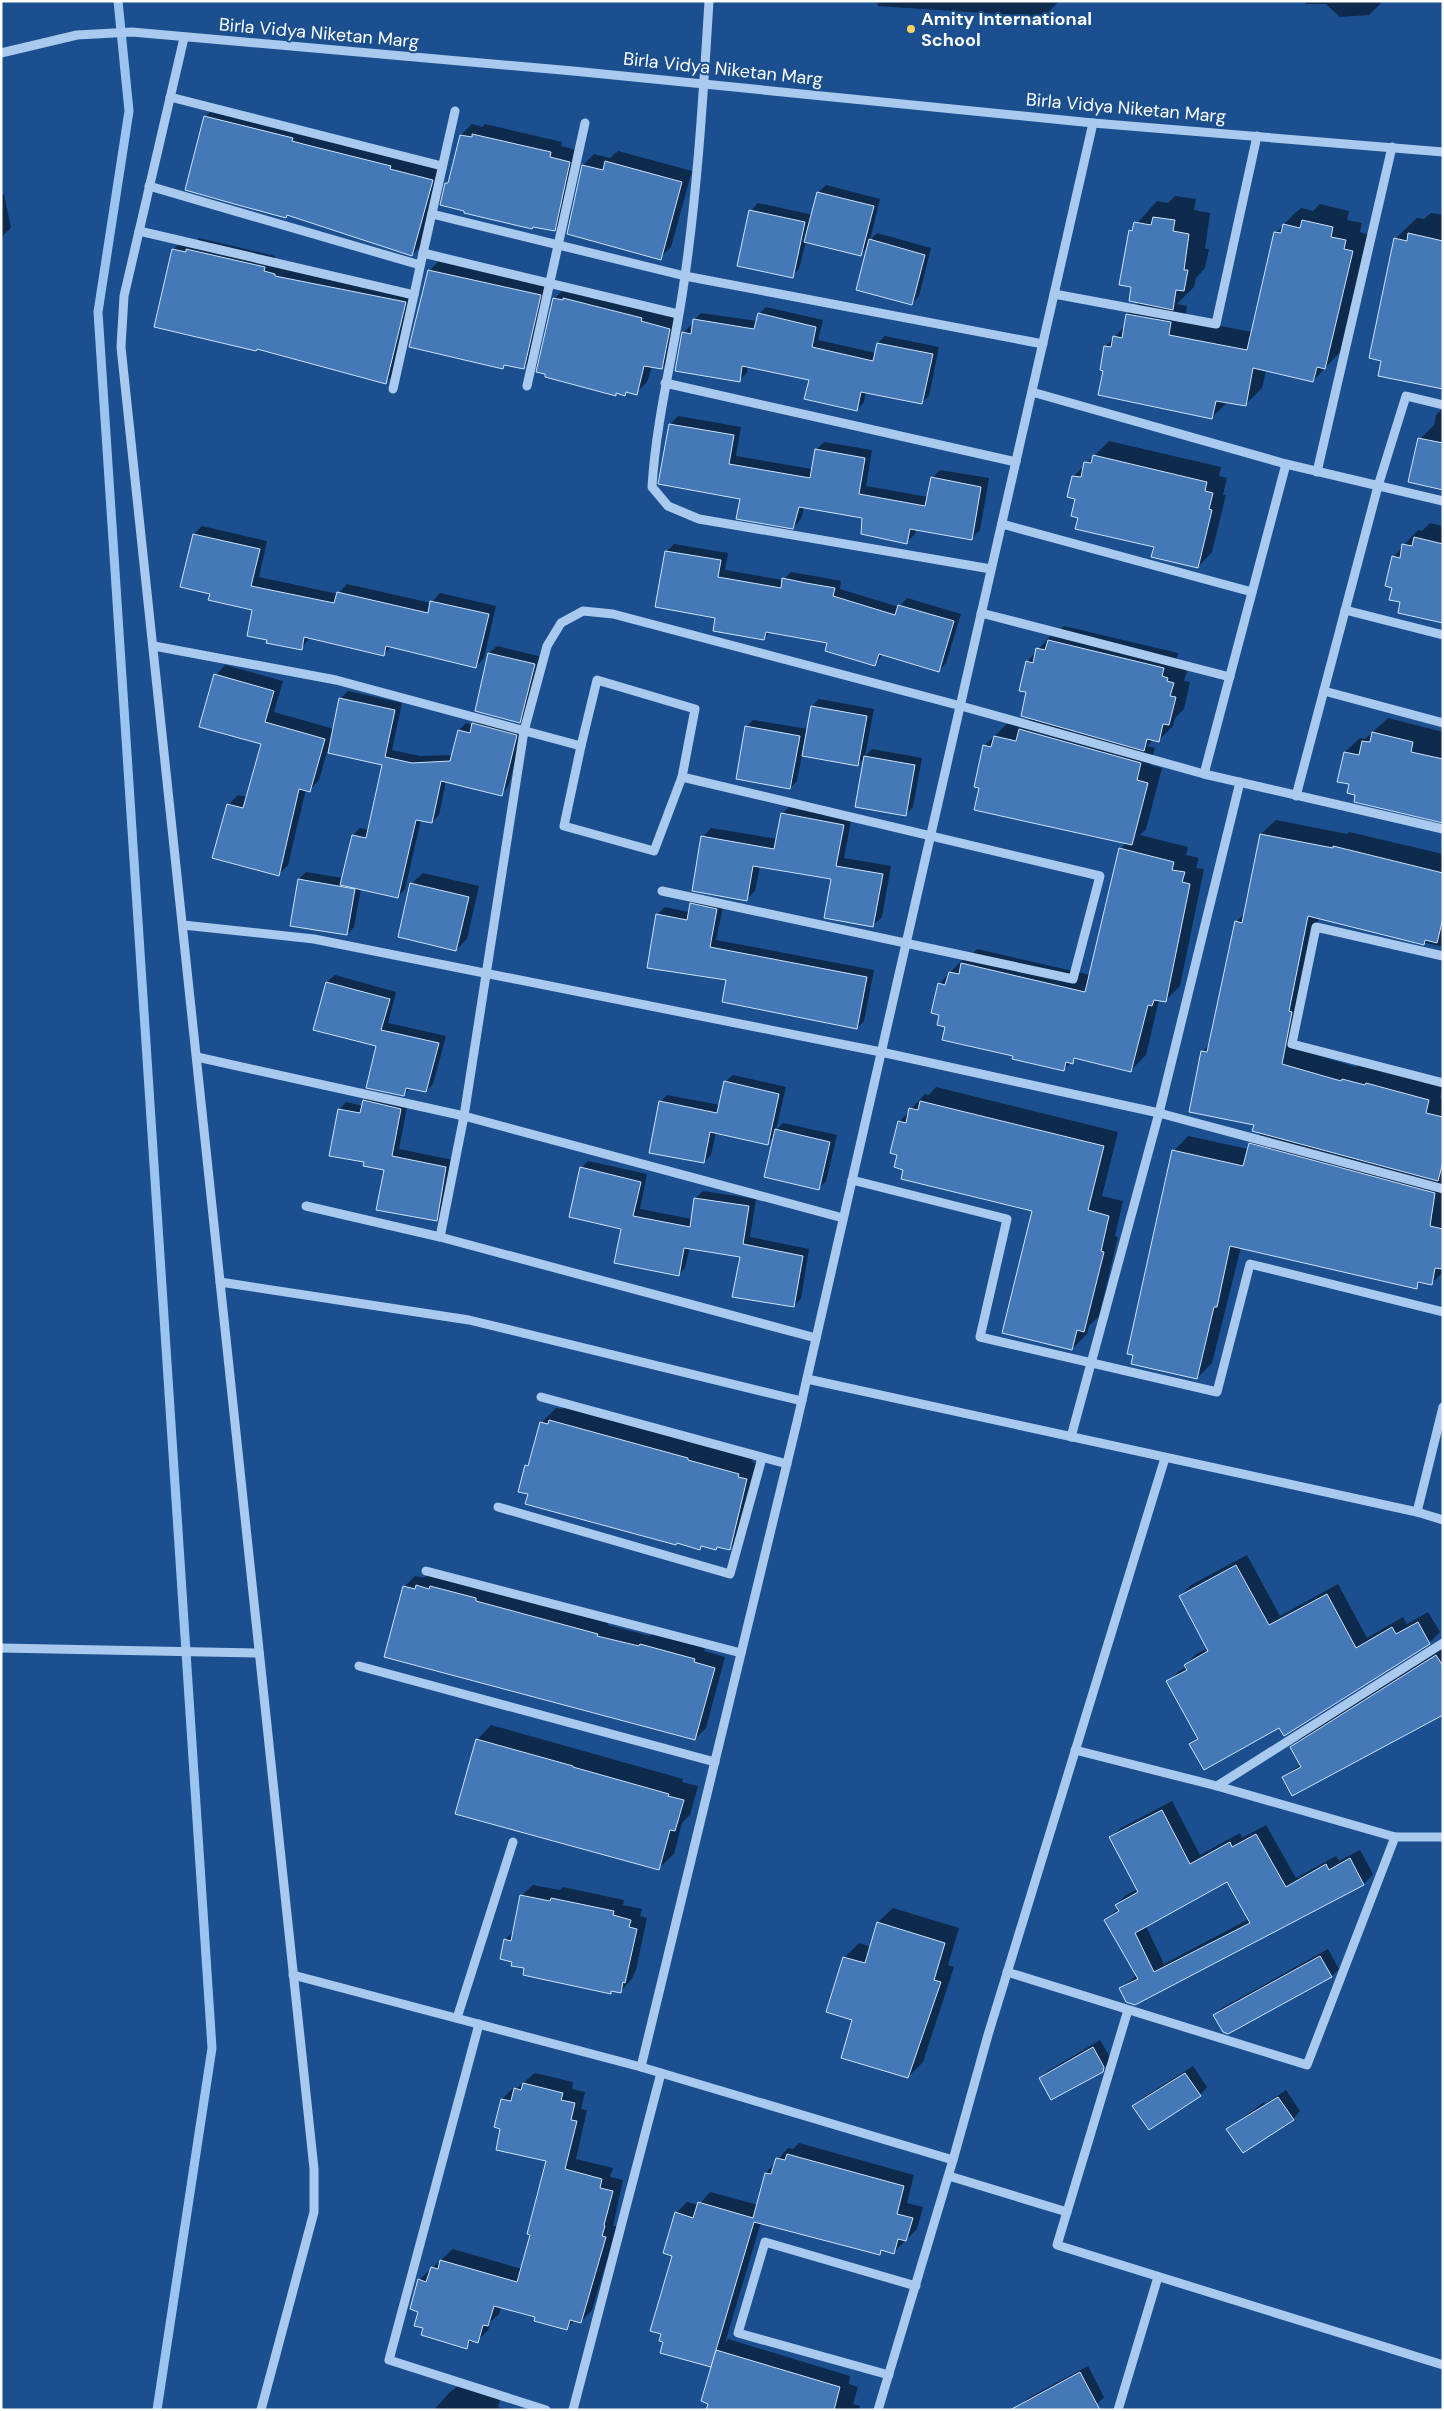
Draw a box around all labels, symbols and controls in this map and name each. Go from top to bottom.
place label: Amity International School [921,7,1092,52]
street label: Birla Vidya Niketan Marg [218,12,420,54]
marker: Amity International School [905,23,917,35]
street label: Birla Vidya Niketan Marg [622,47,824,91]
street label: Birla Vidya Niketan Marg [1025,87,1227,129]

